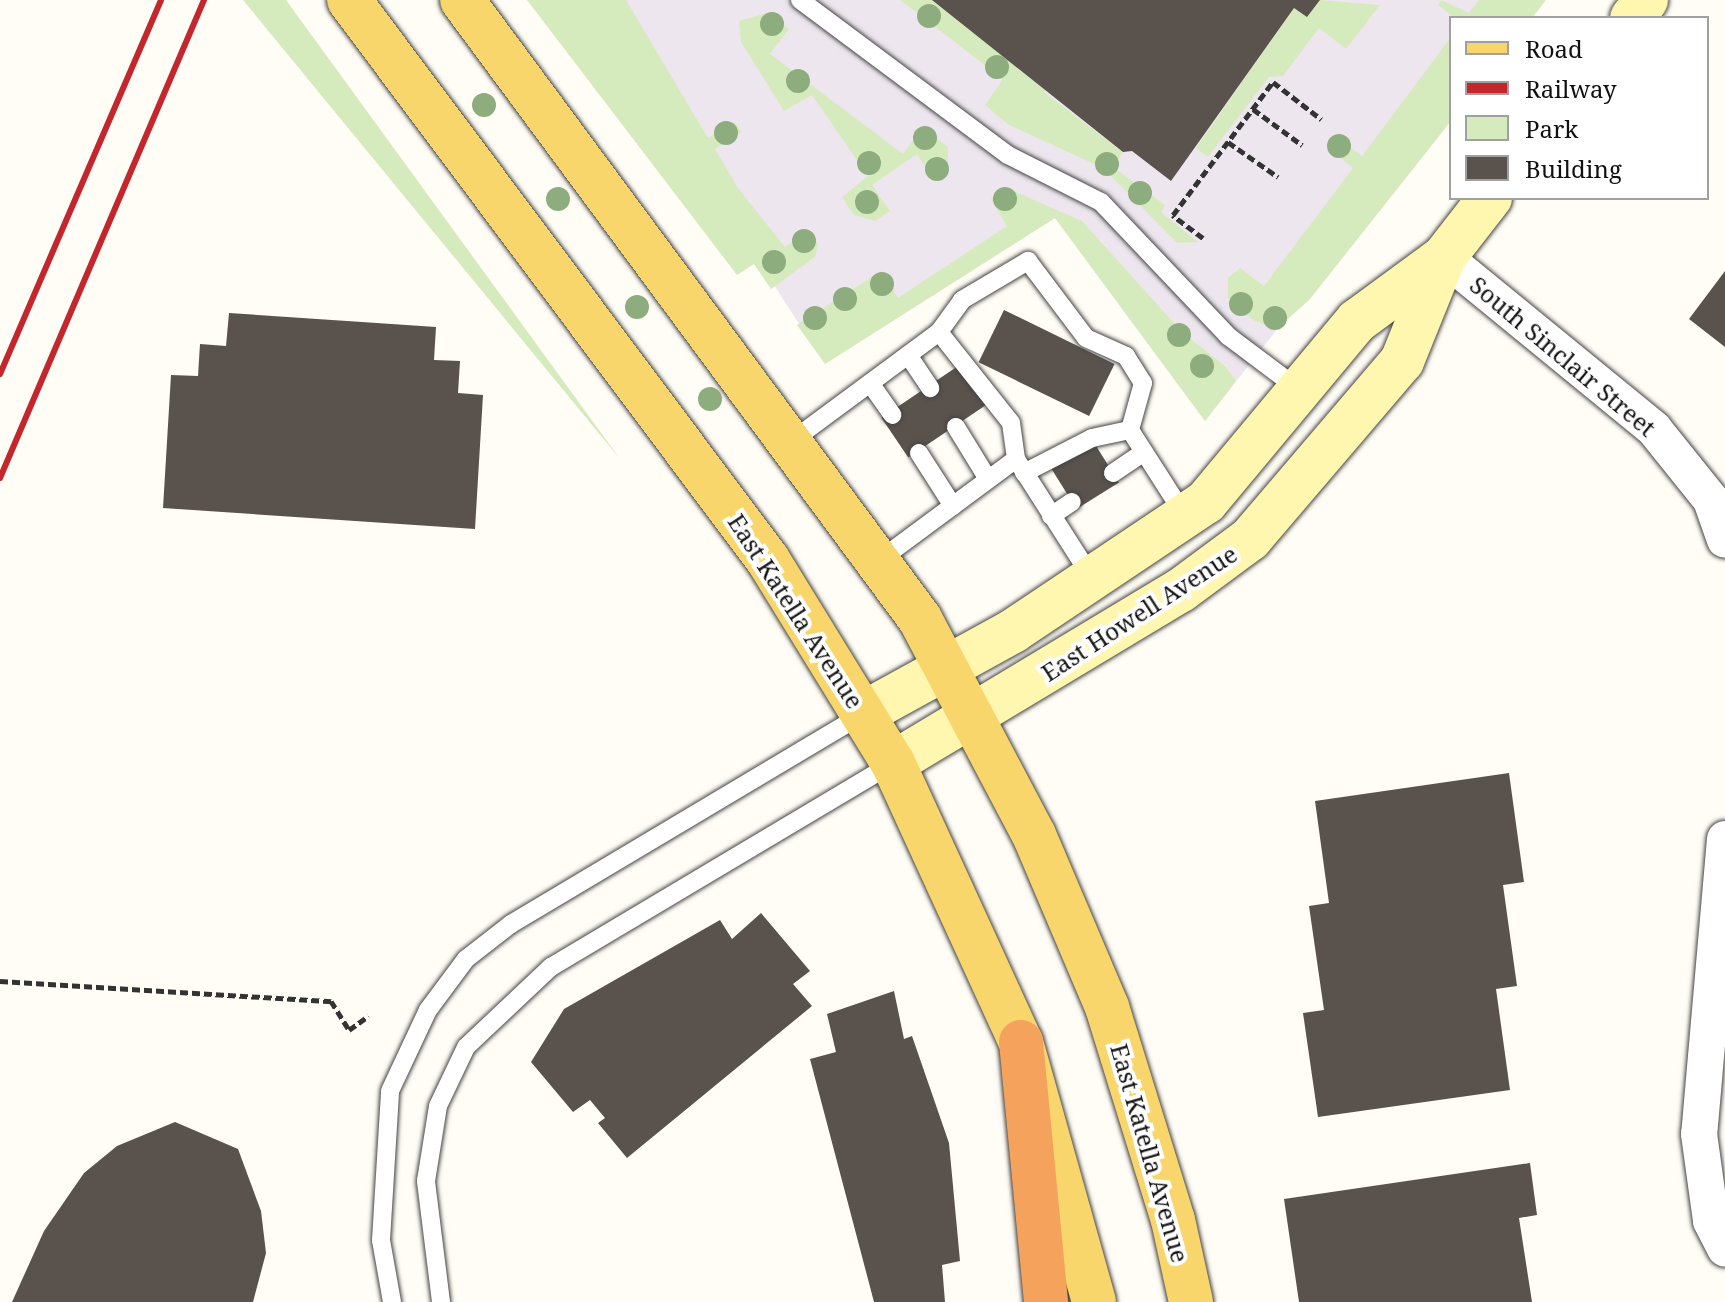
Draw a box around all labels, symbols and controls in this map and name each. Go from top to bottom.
legend [1449,16,1709,200]
text: Road [1525,32,1583,65]
text: Railway [1525,72,1617,105]
text: Park [1525,112,1578,145]
text: Building [1525,152,1622,185]
street label: South Sinclair Street [1464,270,1662,442]
street label: East Katella Avenue [722,508,870,714]
street label: East Howell Avenue [1036,539,1242,687]
street label: East Katella Avenue [1105,1040,1195,1266]

